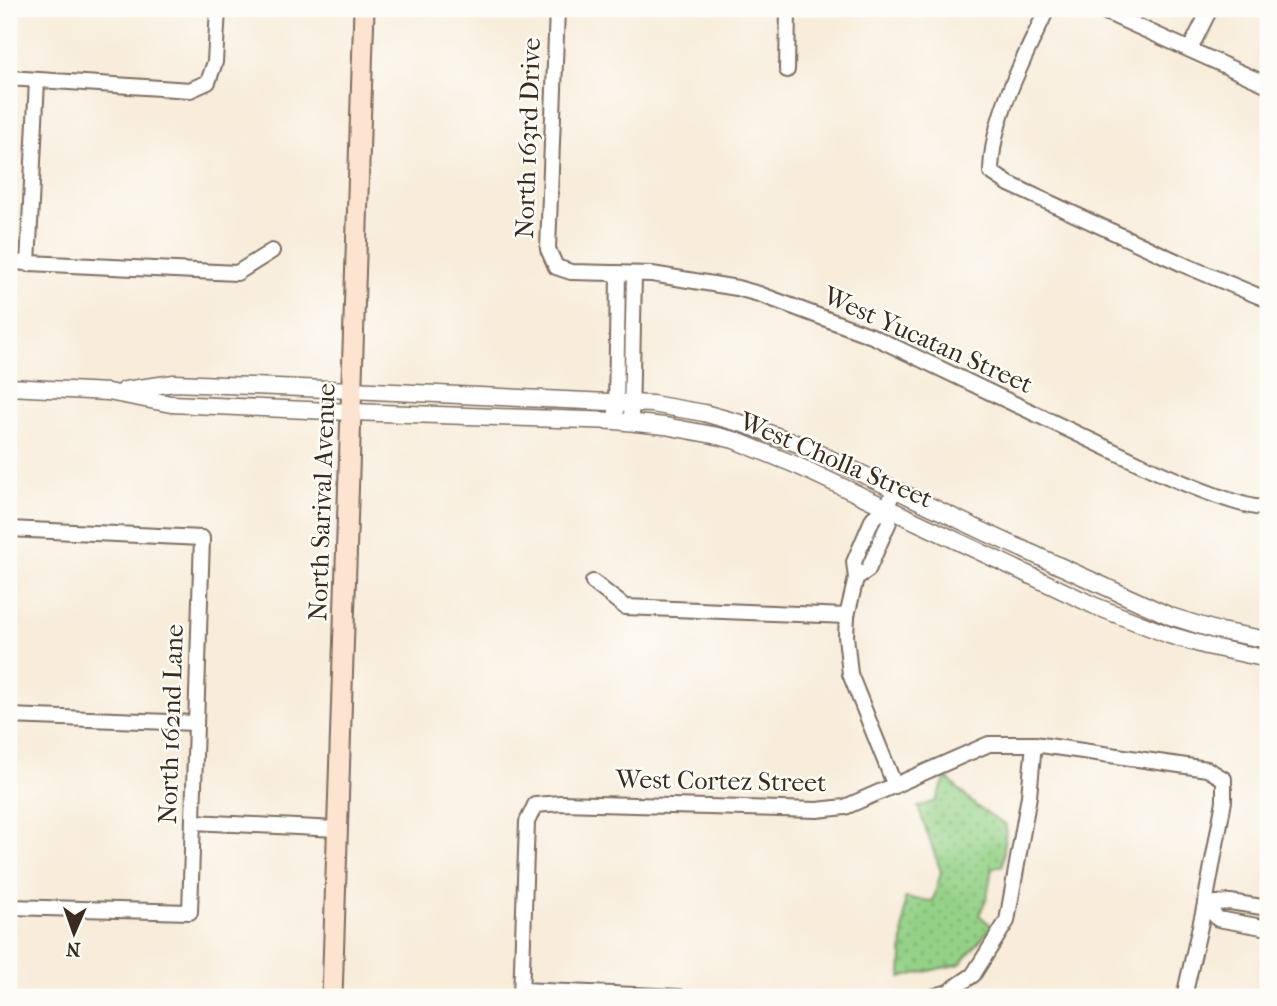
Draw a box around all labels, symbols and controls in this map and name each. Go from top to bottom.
street label: North 163rd Drive [509,37,547,239]
street label: West Yucatan Street [818,280,1038,400]
street label: North Sarival Avenue [302,382,342,622]
street label: West Cholla Street [734,405,938,515]
street label: North 162nd Lane [152,623,190,824]
street label: West Cortez Street [614,764,827,798]
north arrow [38,898,108,968]
text: N [65,938,81,960]

